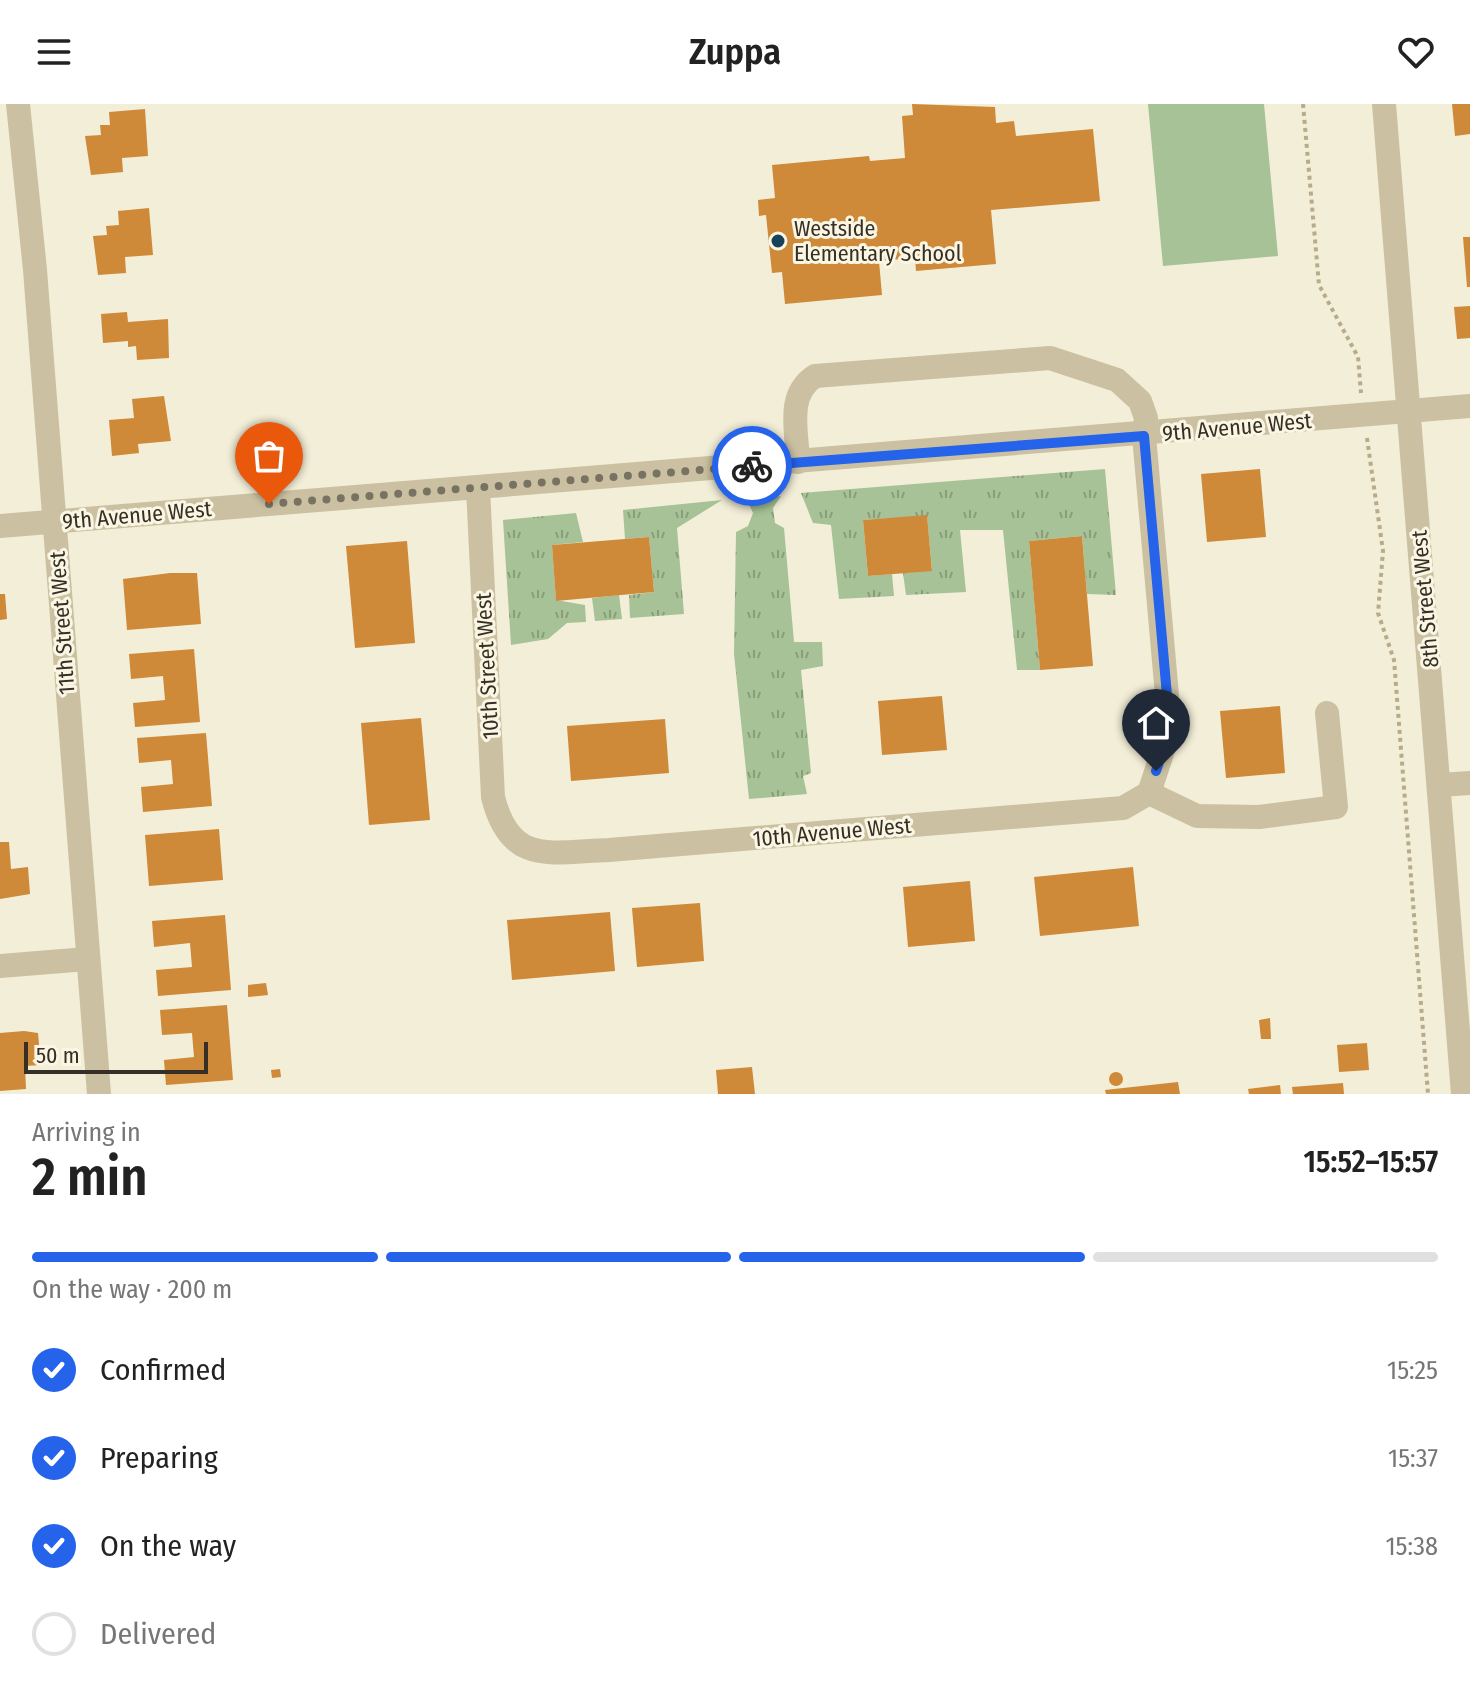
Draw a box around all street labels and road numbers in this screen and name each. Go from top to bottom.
street label: 9th Avenue West [1161,407,1314,447]
street label: 9th Avenue West [61,495,214,535]
street label: 8th Street West [1405,528,1444,669]
street label: 11th Street West [43,550,80,696]
street label: 10th Street West [470,591,504,740]
street label: 10th Avenue West [752,812,913,852]

